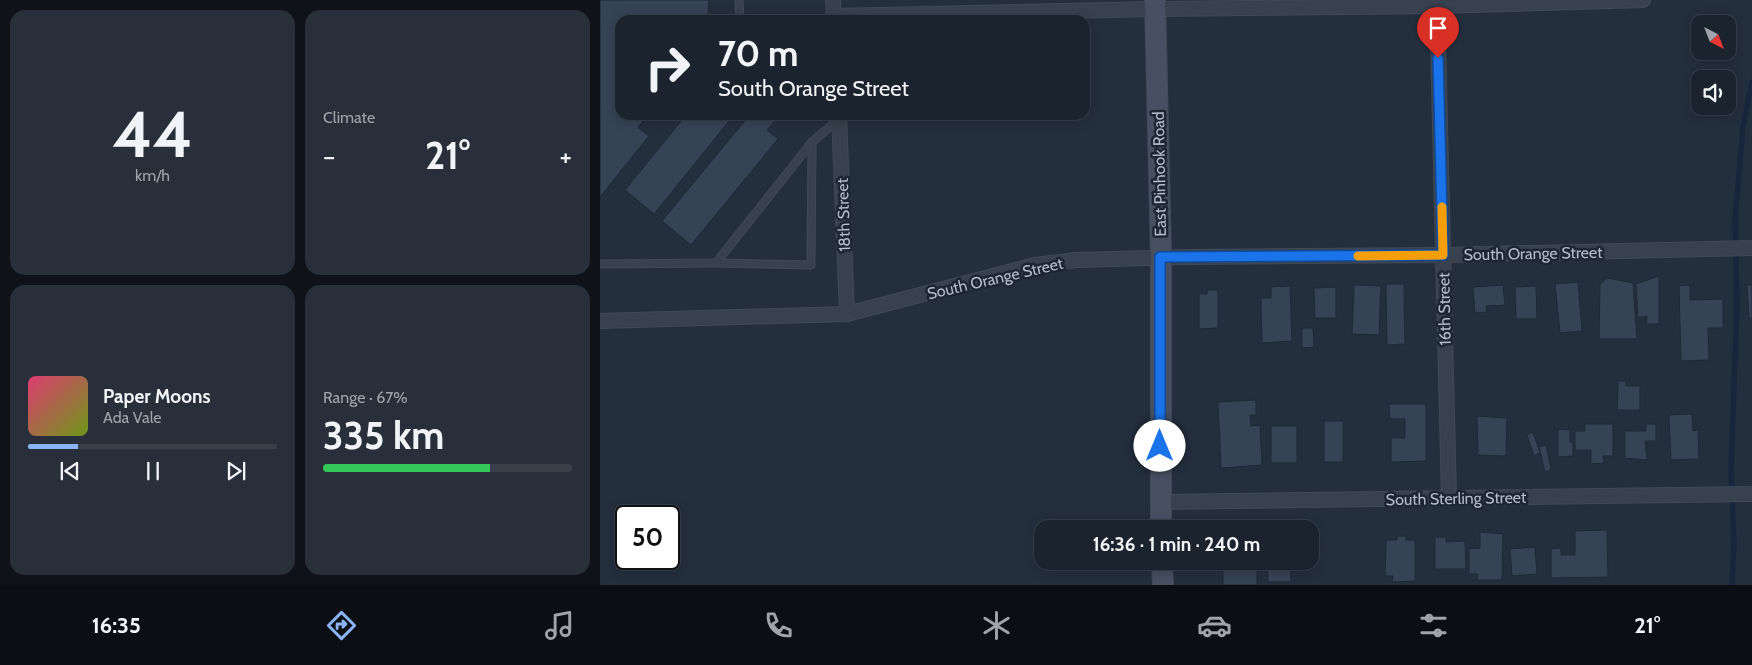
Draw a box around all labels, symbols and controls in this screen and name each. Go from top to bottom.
pin [1417,7,1459,58]
icon: arrive [1424,14,1452,42]
north arrow [1691,15,1736,60]
map controls [1691,15,1736,115]
text: 70 m [718,32,799,75]
icon: right [635,35,700,100]
button: sound [1691,70,1736,115]
text: South Orange Street [718,75,909,102]
text: 44 [112,94,193,173]
text: Climate [323,108,375,127]
street label: East Pinhook Road [1149,111,1170,237]
text: 21° [425,132,470,179]
text: − [323,139,335,173]
text: + [560,139,572,173]
text: km/h [135,166,170,185]
street label: 18th Street [833,177,854,252]
street label: South Orange Street [1463,243,1603,264]
street label: South Orange Street [925,253,1065,303]
street label: 16th Street [1434,272,1455,346]
text: Paper Moons [103,385,211,408]
text: Range · 67% [323,388,408,407]
text: Ada Vale [103,408,162,427]
text: 335 km [323,412,444,459]
position arrow [1133,419,1185,471]
icon: previous [56,457,84,485]
icon: pause [139,457,167,485]
icon: next [222,457,250,485]
street label: South Sterling Street [1386,488,1527,509]
speed limit sign: 50 [615,505,680,570]
text: 16:36 · 1 min · 240 m [1093,533,1260,556]
icon: directions [324,608,359,643]
icon: music [542,608,577,643]
icon: phone [761,608,796,643]
icon: climate [979,608,1014,643]
icon: car [1197,608,1232,643]
icon: filters [1416,608,1451,643]
text: 16:35 [92,612,141,639]
text: 21° [1634,612,1660,639]

